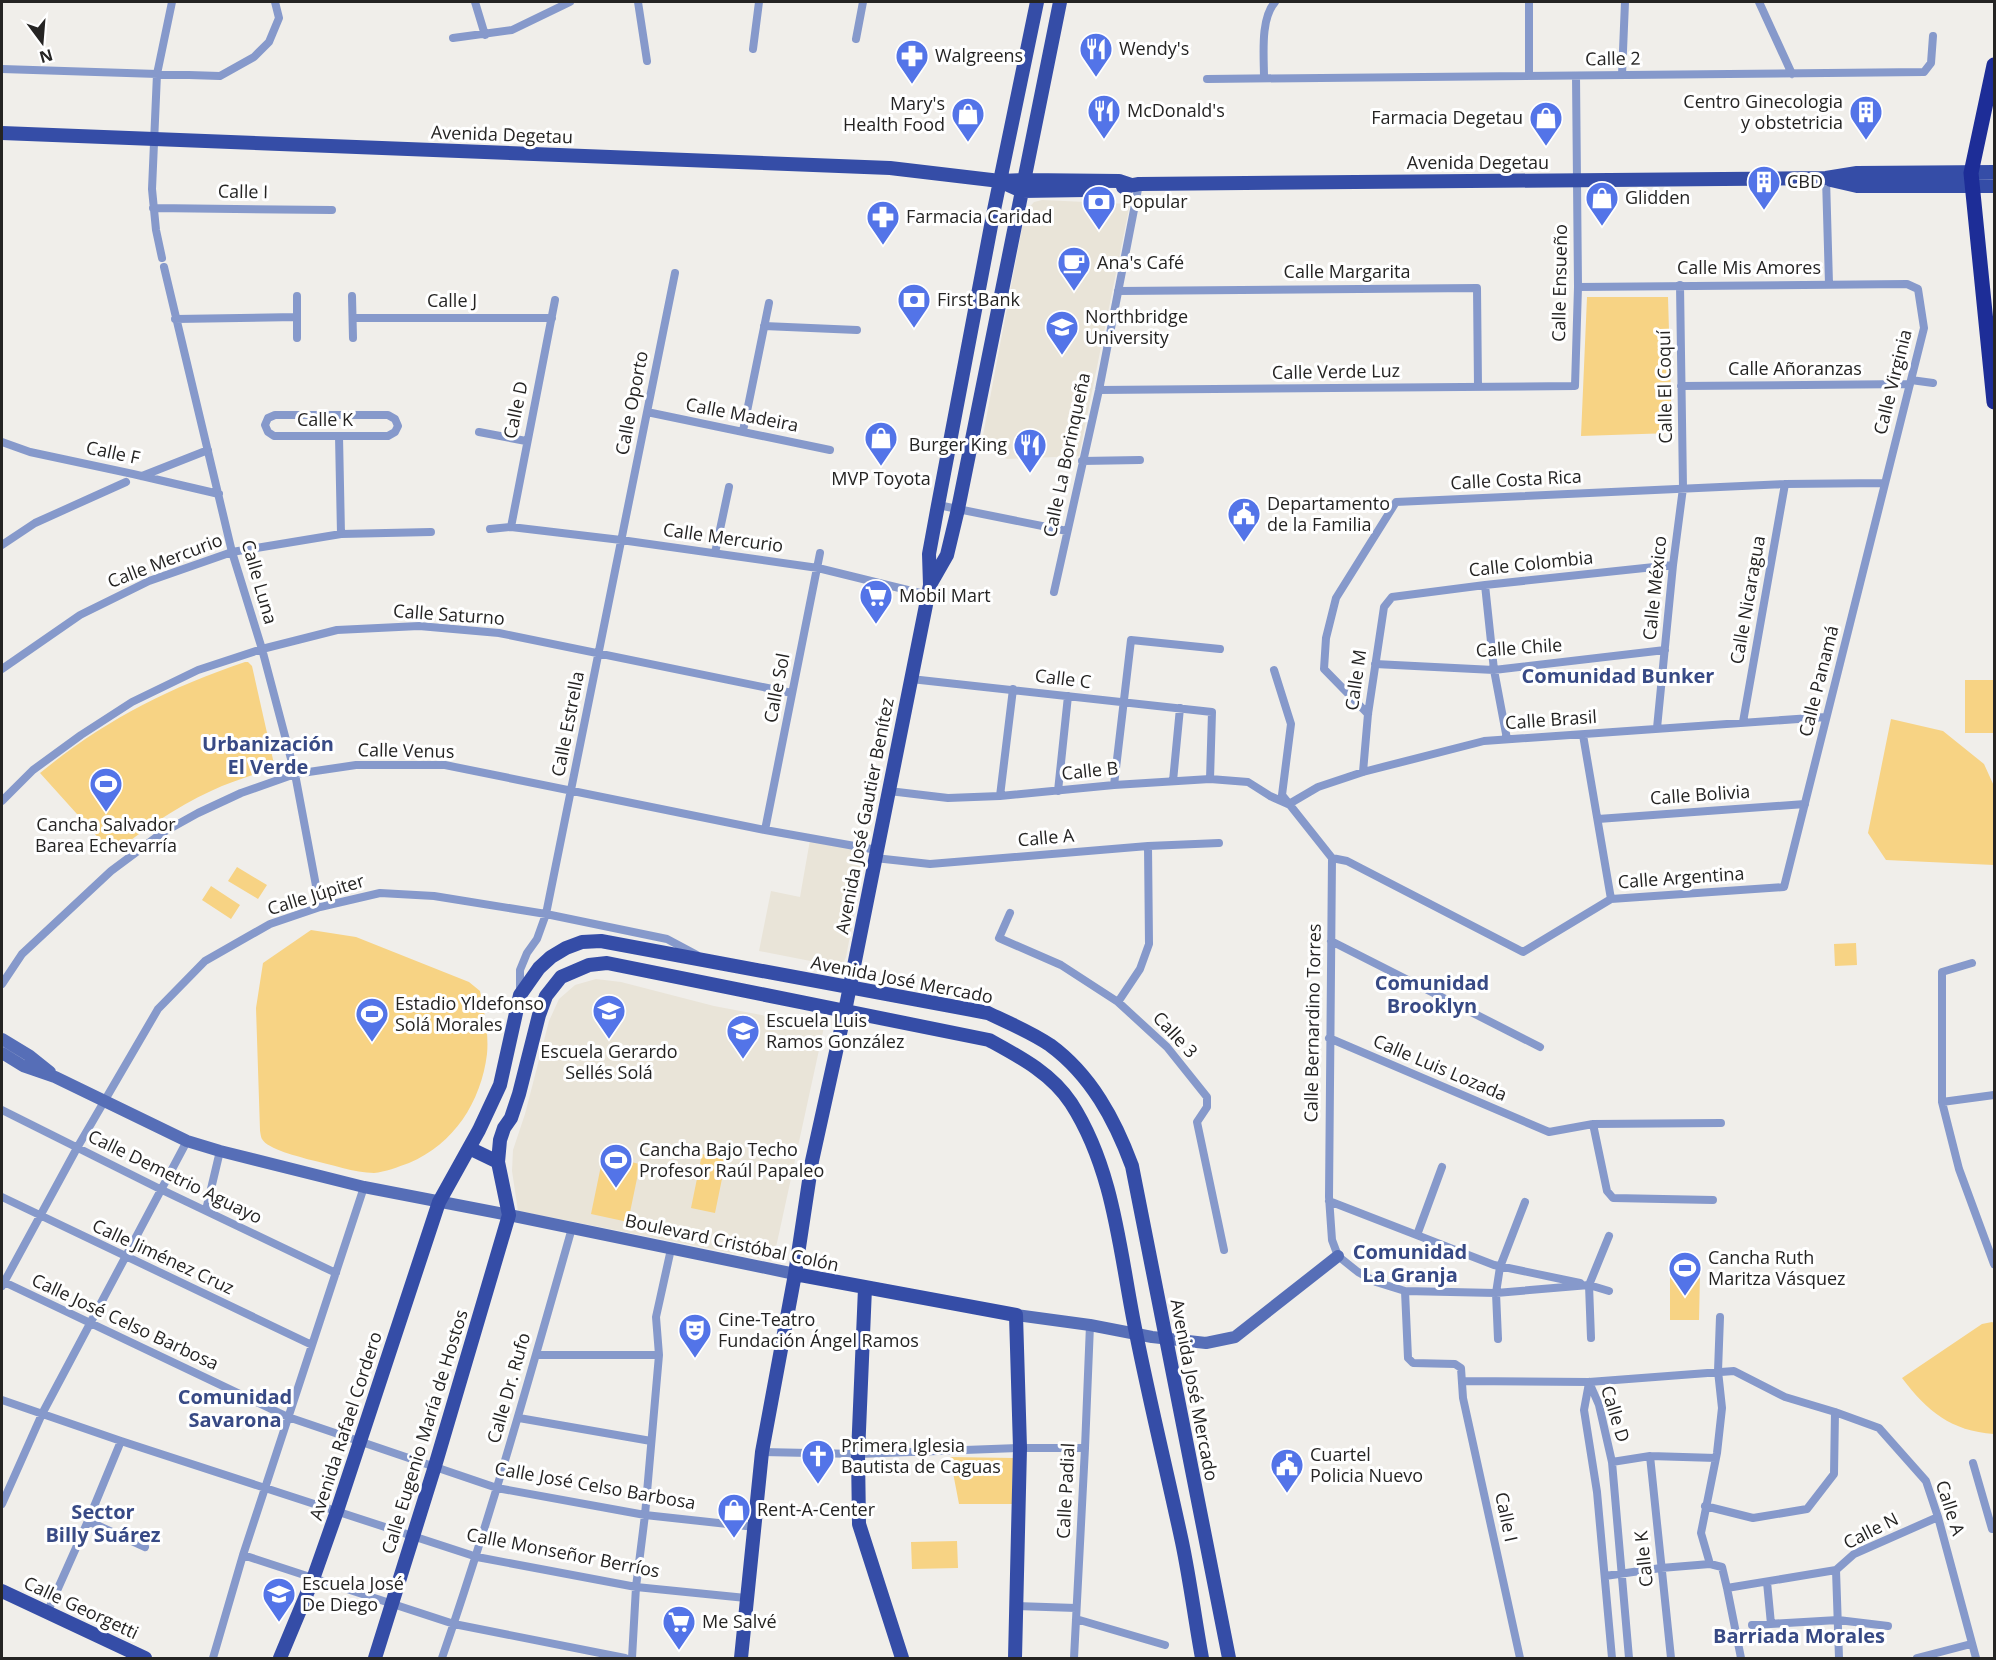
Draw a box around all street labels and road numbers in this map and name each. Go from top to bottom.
street label: Calle 2 [1585,46,1641,70]
street label: Avenida Degetau [431,120,574,148]
street label: Avenida Degetau [1407,150,1549,174]
street label: Calle I [218,179,268,203]
street label: Calle Ensueño [1546,224,1572,342]
street label: Calle Mis Amores [1677,255,1821,279]
street label: Calle Margarita [1284,259,1410,283]
street label: Calle J [427,288,477,312]
street label: Calle Virginia [1867,327,1917,437]
street label: Calle El Coquí [1651,330,1677,444]
street label: Calle Oporto [609,349,653,457]
street label: Calle Añoranzas [1728,356,1862,380]
street label: Calle Verde Luz [1272,358,1400,384]
street label: Calle La Borinqueña [1037,370,1095,539]
street label: Calle D [497,379,533,441]
street label: Calle Madeira [684,391,801,437]
street label: Calle K [297,407,354,431]
street label: Calle F [84,435,142,469]
street label: Calle Costa Rica [1450,464,1582,494]
street label: Calle Mercurio [661,517,785,557]
street label: Calle Mercurio [104,527,226,593]
street label: Calle México [1637,534,1671,641]
street label: Calle Nicaragua [1724,534,1770,666]
street label: Calle Luna [236,537,283,627]
street label: Calle Colombia [1467,545,1594,581]
street label: Calle Saturno [392,598,506,630]
street label: Calle Panamá [1793,623,1843,739]
street label: Calle Chile [1475,632,1563,662]
street label: Calle M [1339,648,1371,712]
street label: Calle Sol [758,651,795,725]
street label: Calle C [1034,663,1093,693]
street label: Calle Estrella [545,669,589,779]
street label: Avenida José Gautier Benítez [829,696,899,936]
street label: Calle Brasil [1504,704,1598,734]
street label: Calle Venus [357,737,455,763]
street label: Calle B [1060,755,1119,785]
street label: Calle Bolivia [1649,779,1751,809]
street label: Calle A [1017,823,1076,851]
street label: Calle Argentina [1617,861,1745,893]
street label: Calle Júpiter [264,868,368,920]
street label: Calle Bernardino Torres [1298,923,1326,1123]
street label: Avenida José Mercado [809,950,995,1008]
street label: Calle 3 [1148,1006,1203,1063]
street label: Calle Luis Lozada [1370,1028,1511,1106]
street label: Calle Demetrio Aguayo [84,1123,267,1229]
street label: Boulevard Cristóbal Colón [623,1208,841,1276]
street label: Calle Jiménez Cruz [89,1213,238,1299]
street label: Calle José Celso Barbosa [28,1267,223,1375]
street label: Avenida José Mercado [1166,1297,1224,1483]
street label: Calle Eugenio María de Hostos [375,1307,473,1557]
street label: Avenida Rafael Cordero [303,1328,387,1523]
street label: Calle Dr. Rufo [481,1330,535,1446]
street label: Calle D [1596,1382,1636,1445]
street label: Calle Padial [1051,1442,1080,1540]
street label: Calle José Celso Barbosa [493,1456,698,1515]
street label: Calle A [1931,1477,1971,1539]
street label: Calle I [1490,1490,1524,1544]
street label: Calle N [1839,1506,1902,1554]
street label: Calle Monseñor Berríos [465,1522,662,1583]
street label: Calle K [1628,1529,1658,1588]
street label: Calle Georgetti [20,1570,143,1644]

